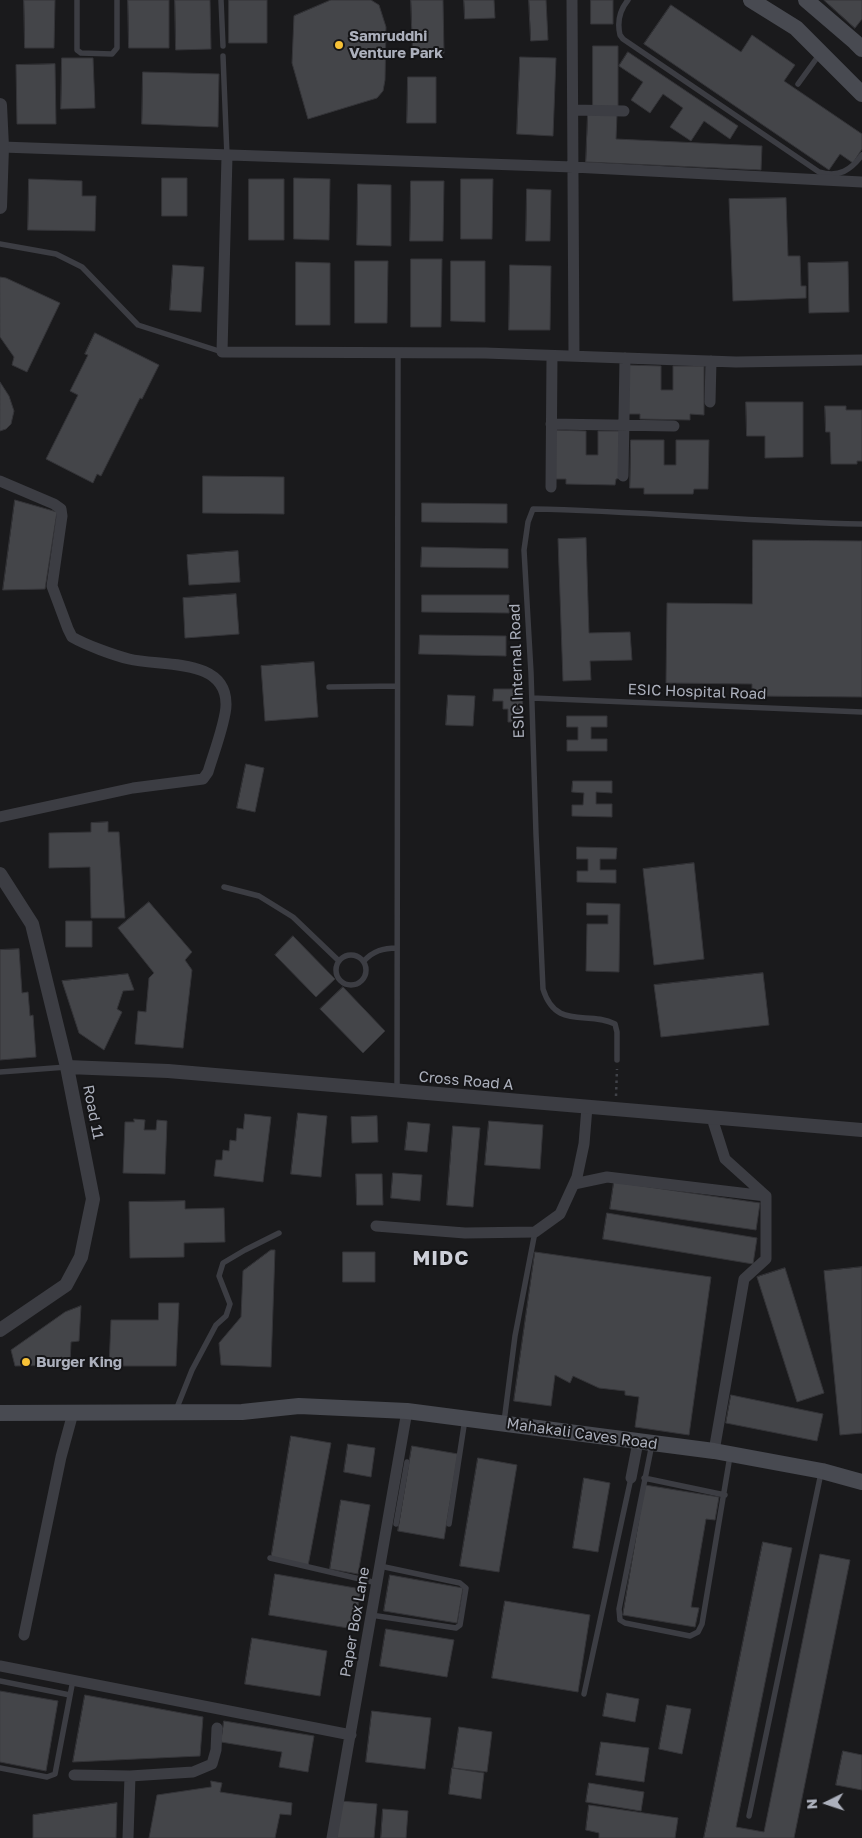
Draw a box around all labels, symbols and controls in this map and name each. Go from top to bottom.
place label: Samruddhi Venture Park [349,27,443,62]
marker: Samruddhi Venture Park [333,39,345,51]
street label: ESIC Internal Road [506,603,528,739]
street label: ESIC Hospital Road [627,681,767,703]
street label: Cross Road A [418,1068,514,1094]
street label: Road 11 [79,1083,107,1141]
district label: MIDC [412,1247,470,1271]
place label: Burger King [36,1353,122,1371]
marker: Burger King [20,1356,32,1368]
street label: Mahakali Caves Road [505,1415,659,1453]
street label: Paper Box Lane [336,1566,374,1678]
north arrow [802,1778,852,1828]
text: N [803,1798,820,1810]

